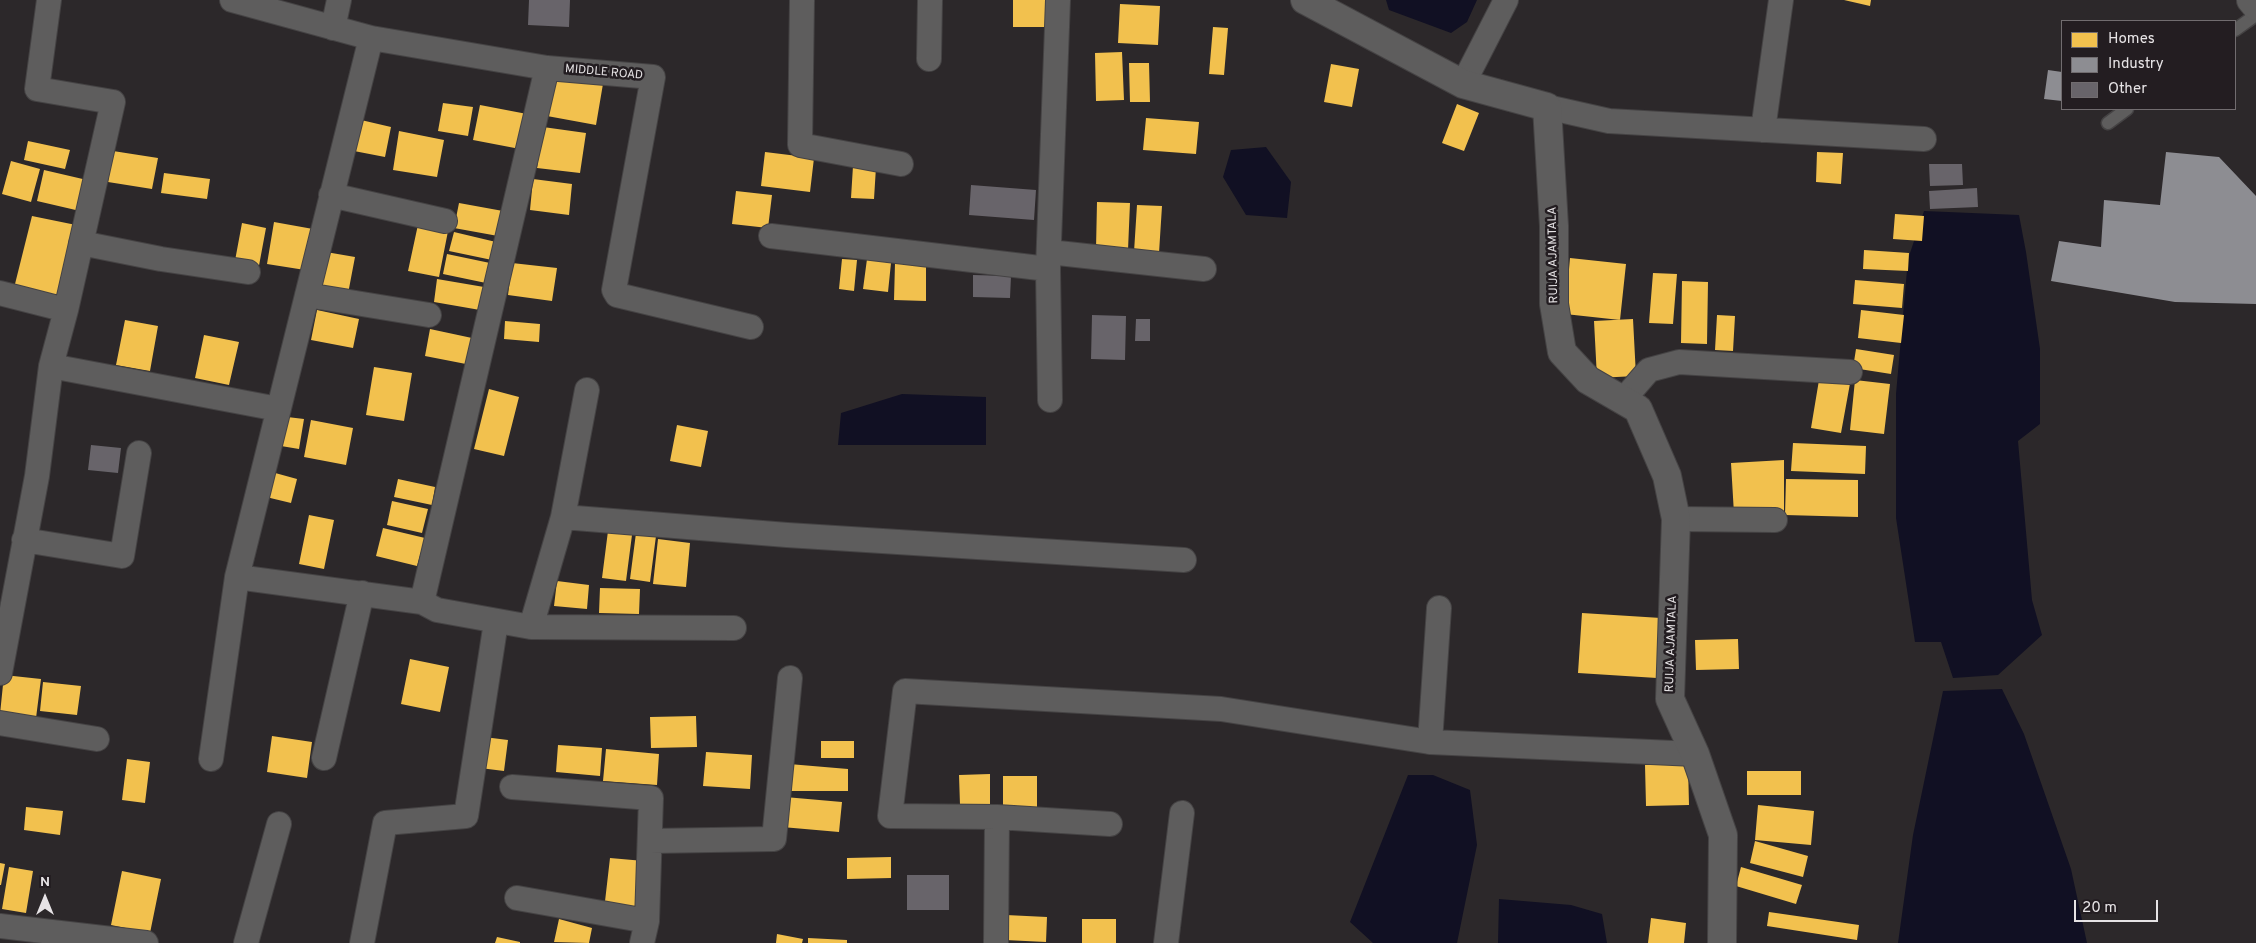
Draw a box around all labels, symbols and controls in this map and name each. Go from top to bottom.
legend [2061,20,2236,110]
text: Homes [2108,30,2155,49]
text: Industry [2108,55,2164,74]
street label: MIDDLE ROAD [564,62,644,84]
text: Other [2108,80,2147,99]
street label: RUIJA AJAMTALA [1546,206,1562,304]
street label: RUIJA AJAMTALA [1663,595,1681,693]
north arrow [20,873,70,923]
text: N [40,874,50,891]
scale bar [2076,890,2160,922]
text: 20 m [2082,899,2117,918]

